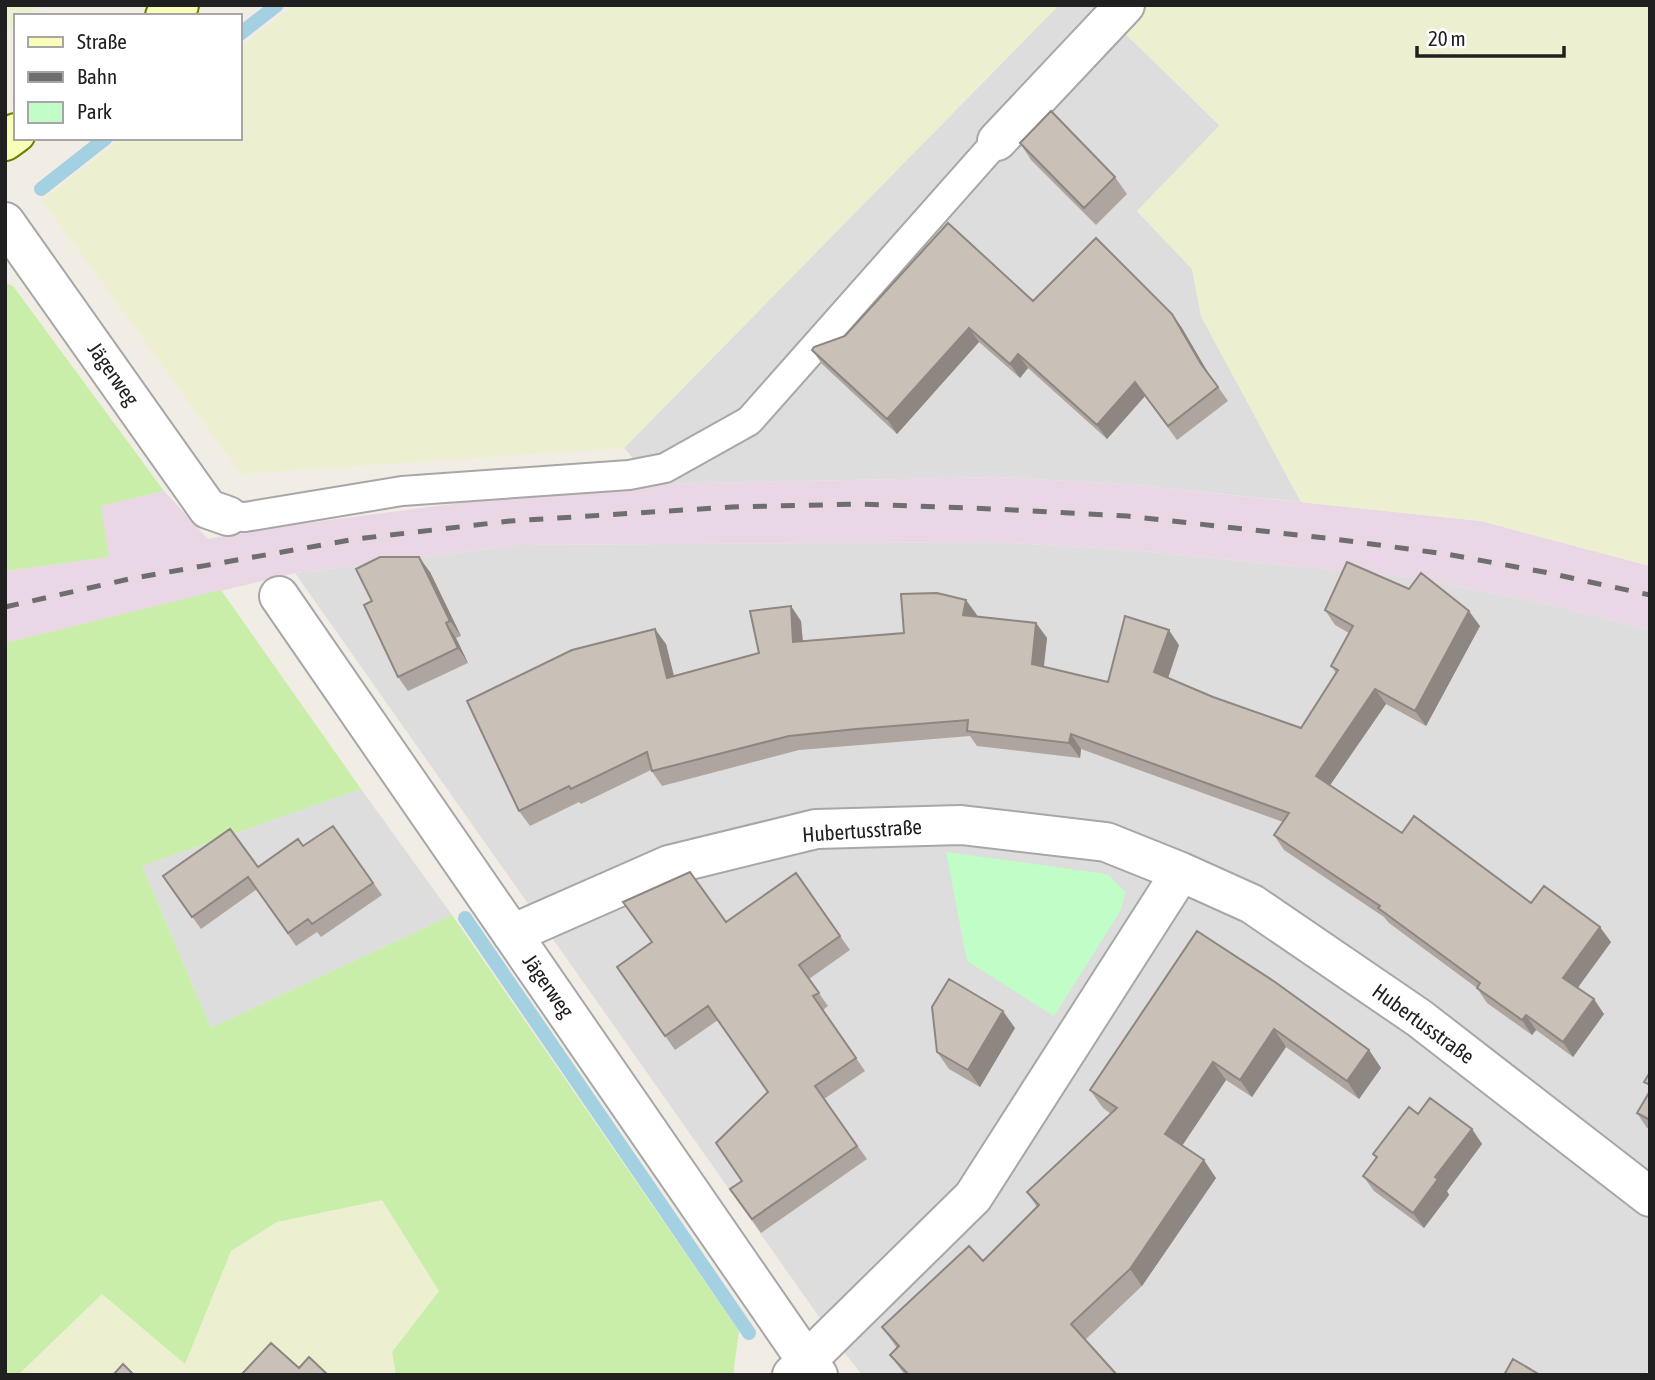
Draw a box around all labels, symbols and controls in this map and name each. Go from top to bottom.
legend [14,14,242,140]
scale bar [1417,14,1564,58]
text: 20 m [1428,26,1466,50]
text: Straße [77,29,127,53]
text: Bahn [77,64,117,88]
text: Park [77,99,112,123]
street label: Jägerweg [83,337,144,410]
street label: Hubertusstraße [801,814,923,846]
street label: Jägerweg [518,949,579,1022]
street label: Hubertusstraße [1368,978,1479,1068]

